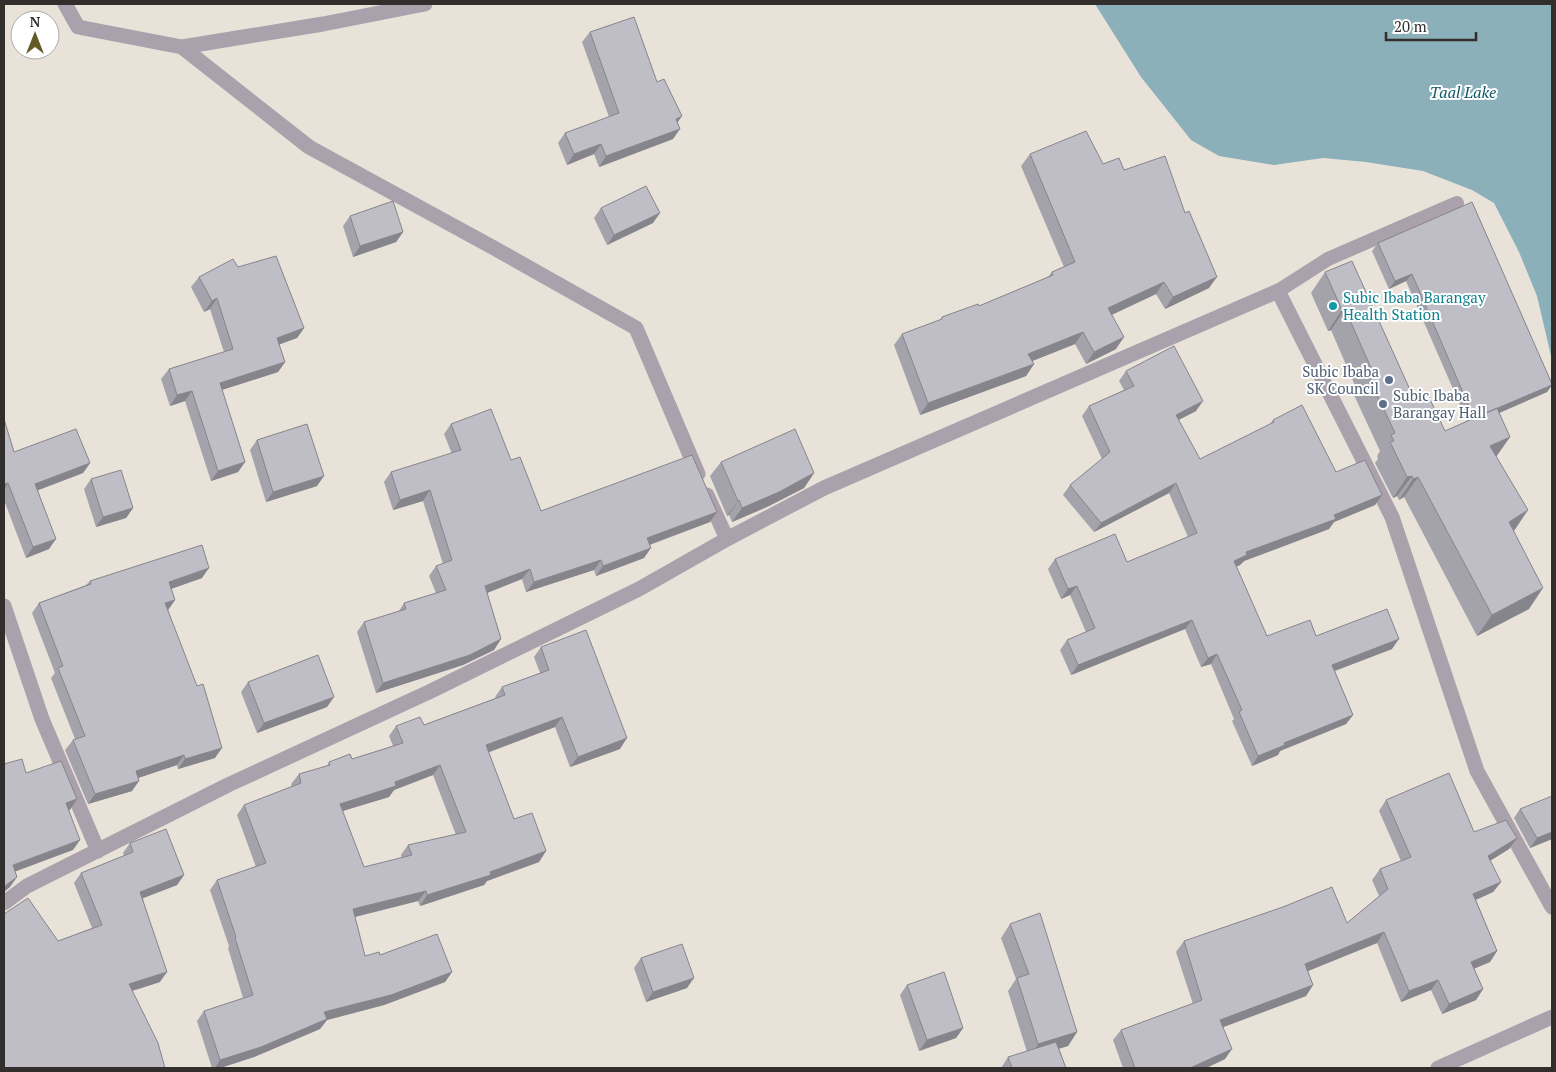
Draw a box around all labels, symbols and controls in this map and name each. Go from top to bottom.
north arrow [10,10,60,60]
scale bar [1386,10,1476,42]
text: N [30,12,41,31]
text: 20 m [1394,16,1427,36]
water label: Taal Lake [1430,81,1496,103]
place label: Subic Ibaba Barangay Health Station [1343,287,1486,324]
marker: Subic Ibaba Barangay Health Station [1327,300,1339,312]
place label: Subic Ibaba SK Council [1302,361,1379,398]
marker: Subic Ibaba SK Council [1383,374,1395,386]
place label: Subic Ibaba Barangay Hall [1393,385,1486,422]
marker: Subic Ibaba Barangay Hall [1377,398,1389,410]

